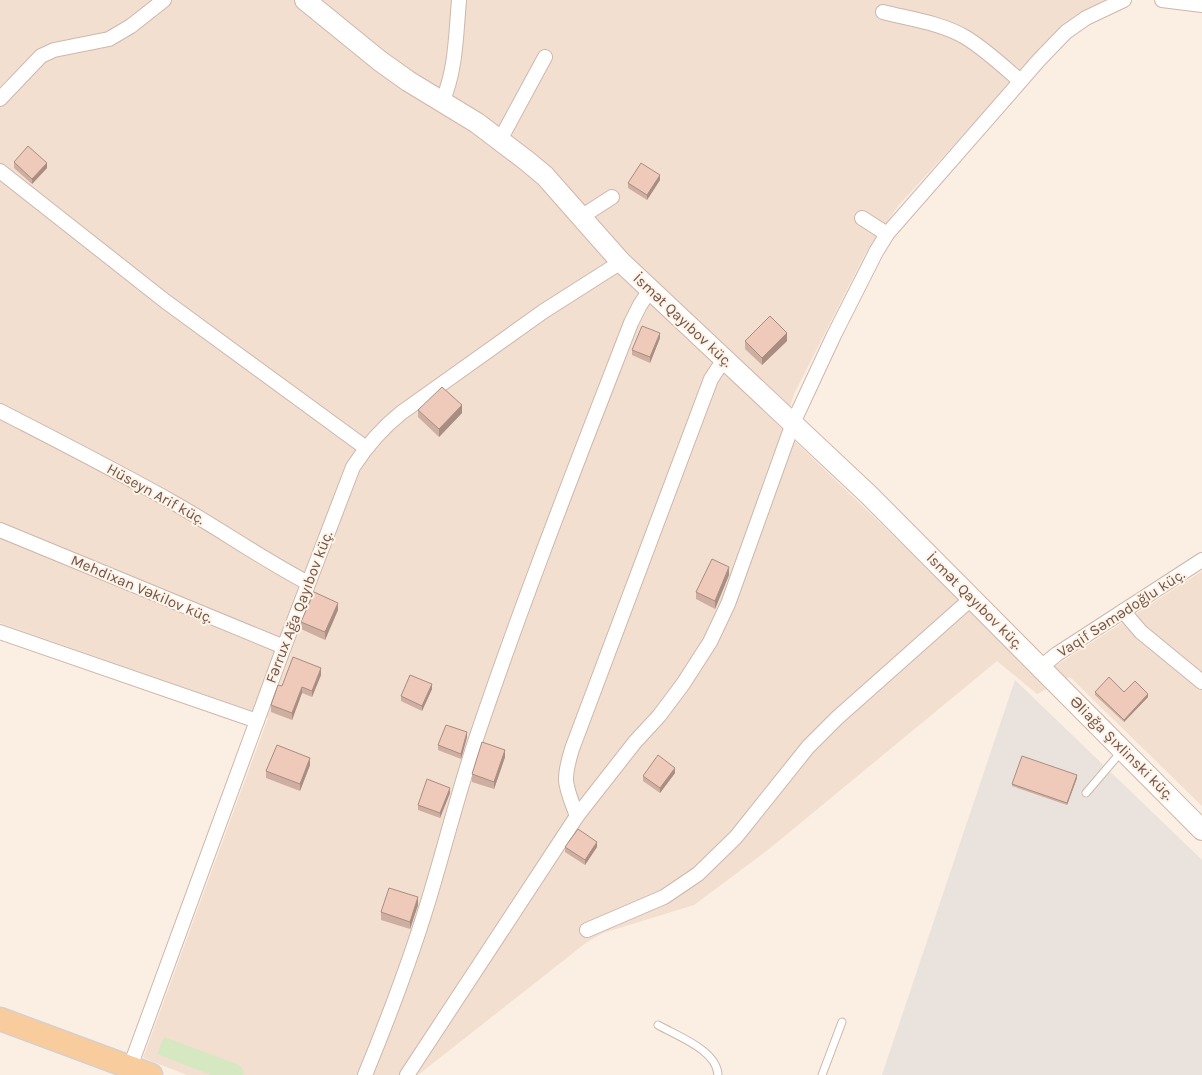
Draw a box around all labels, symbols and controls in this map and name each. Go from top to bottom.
street label: İsmət Qayıbov küç. [630,269,737,371]
street label: Hüseyn Arif küç. [104,460,209,529]
street label: Fərrux Ağa Qayıbov küç. [262,528,337,686]
street label: İsmət Qayıbov küç. [923,549,1027,653]
street label: Mehdixan Vəkilov küç. [68,551,216,627]
street label: Vaqif Səmədoğlu küç. [1054,565,1188,661]
street label: Əliağa Şıxlinski küç. [1066,692,1178,804]

